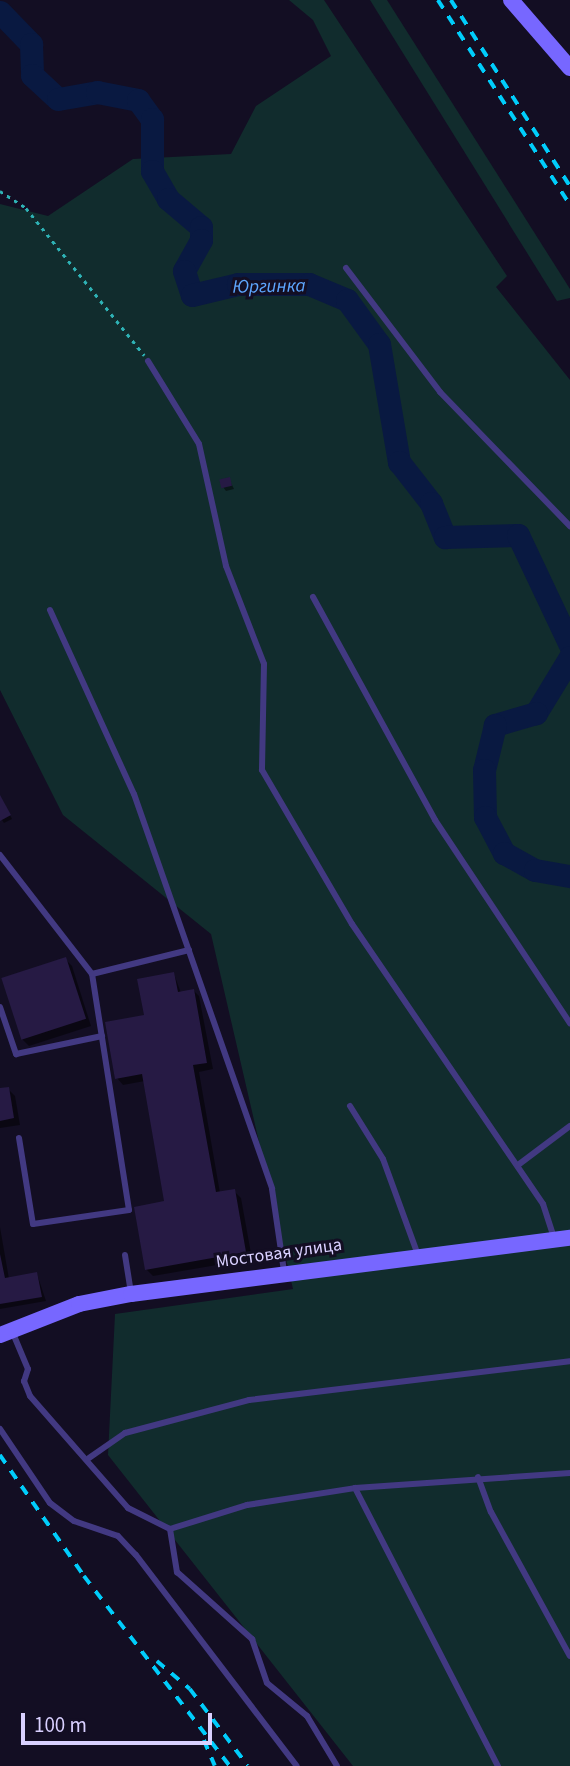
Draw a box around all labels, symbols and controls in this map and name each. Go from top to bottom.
water label: Юргинка [232,275,306,299]
street label: Мостовая улица [215,1234,343,1274]
scale bar [24,1700,215,1744]
text: 100 m [34,1710,87,1740]

